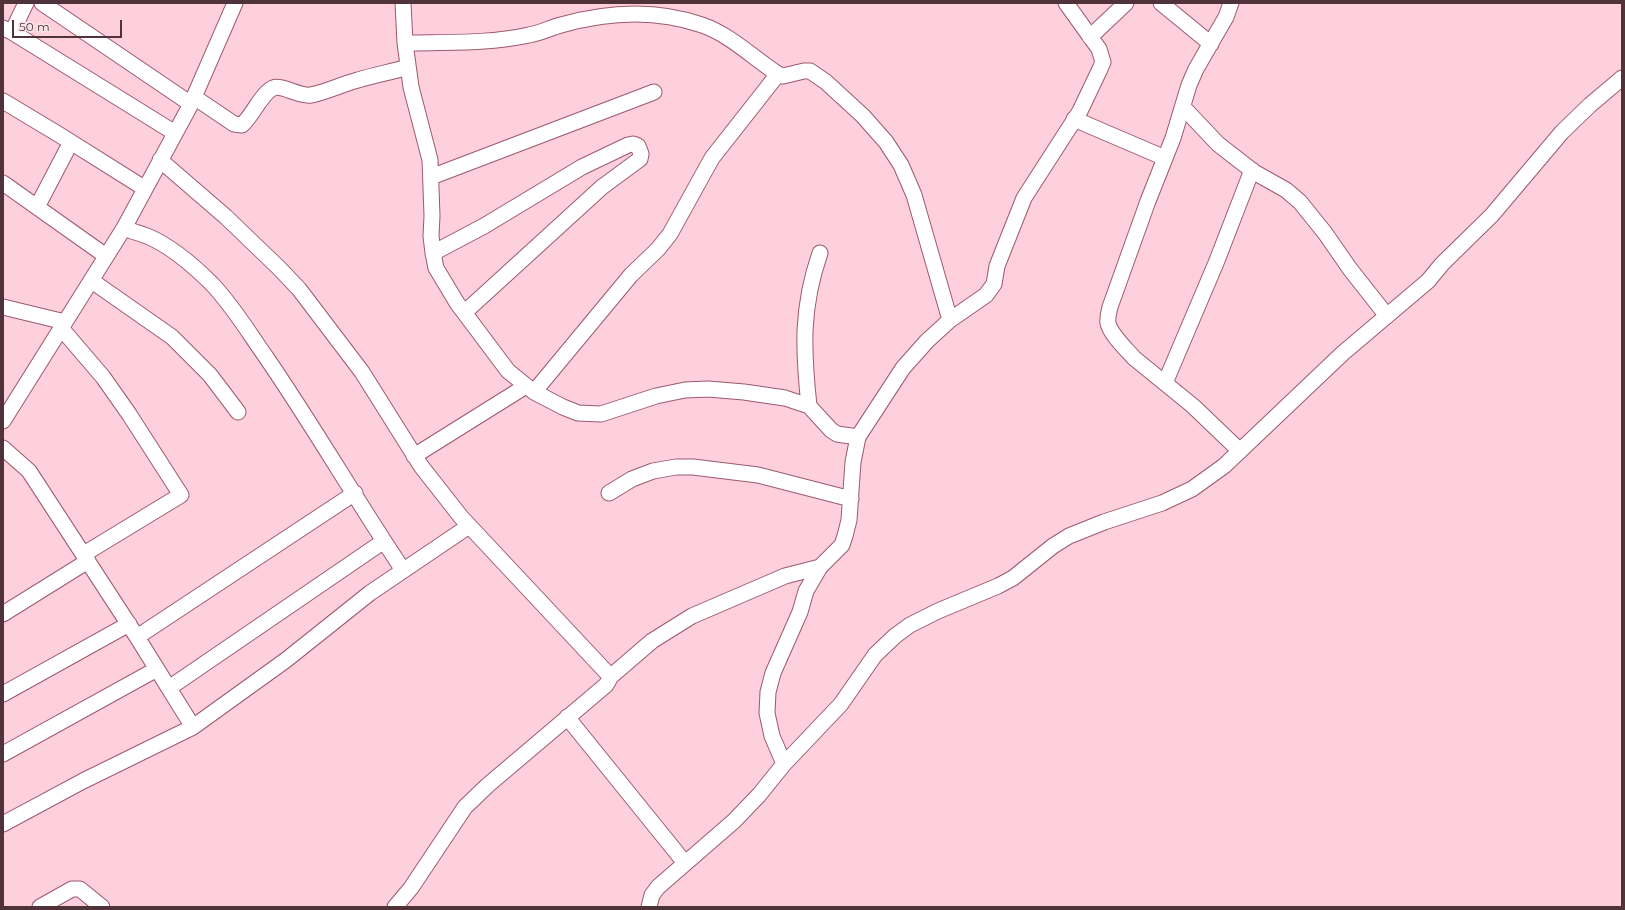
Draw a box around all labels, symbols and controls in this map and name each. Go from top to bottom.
scale bar [14,12,124,38]
text: 50 m [19,19,50,34]

